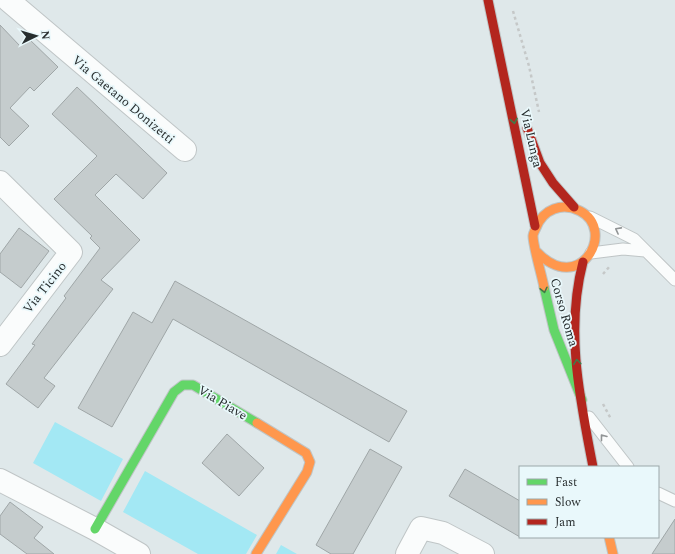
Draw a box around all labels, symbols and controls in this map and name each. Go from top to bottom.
north arrow [16,16,56,56]
text: N [37,30,54,40]
street label: Via Gaetano Donizetti [67,51,179,149]
street label: Via Lunga [515,107,548,170]
one-way arrow [510,118,518,125]
one-way arrow [615,228,622,235]
street label: Via Ticino [18,257,71,318]
street label: Corso Roma [545,276,584,350]
one-way arrow [540,287,548,294]
one-way arrow [573,359,582,365]
street label: Via Piave [194,380,251,425]
one-way arrow [601,435,608,442]
legend [519,466,659,538]
text: Fast [555,473,577,492]
text: Slow [555,493,581,512]
text: Jam [555,513,576,532]

